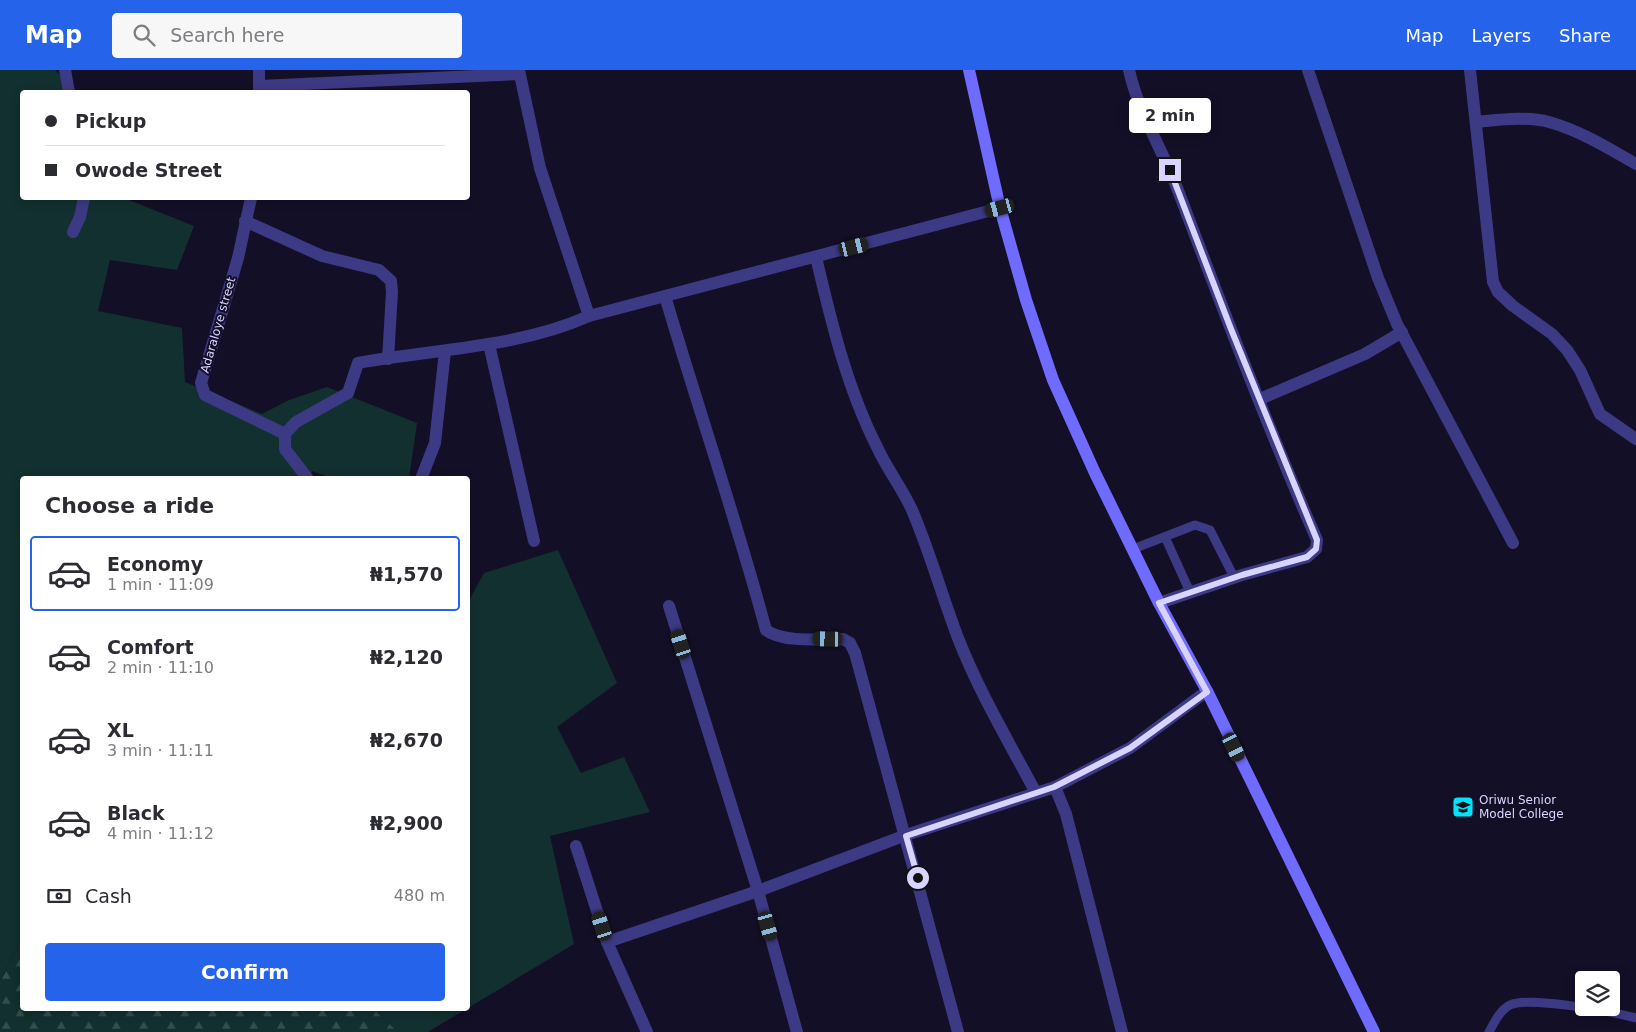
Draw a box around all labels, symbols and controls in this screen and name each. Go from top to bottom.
search box [112,13,462,58]
text: Map [25,21,82,49]
icon: search [130,21,158,49]
text: Search here [170,24,284,46]
text: Map [1405,25,1443,46]
text: Layers [1471,25,1531,46]
text: Share [1559,25,1611,46]
callout: 2 min [1129,98,1211,132]
text: 2 min [1145,106,1195,125]
text: Pickup [75,110,146,132]
text: Owode Street [75,159,222,181]
route end [1159,159,1181,181]
car [983,197,1016,219]
car [837,236,870,258]
street label: Adaraloye street [198,275,238,375]
text: Choose a ride [45,493,214,518]
icon: car [47,551,92,596]
text: Economy [107,553,203,575]
text: ₦1,570 [370,563,443,585]
text: 1 min · 11:09 [107,575,214,594]
car [669,627,692,661]
car [812,631,843,647]
icon: car [47,634,92,679]
text: Comfort [107,636,194,658]
text: ₦2,120 [370,646,443,668]
text: 2 min · 11:10 [107,658,214,677]
icon: car [47,717,92,762]
text: XL [107,719,134,741]
text: ₦2,670 [370,729,443,751]
car [1220,730,1247,764]
text: 3 min · 11:11 [107,741,214,760]
place label: Oriwu Senior Model College [1479,793,1564,821]
school or university icon: Oriwu Senior Model College [1451,795,1475,819]
icon: car [47,800,92,845]
text: Black [107,802,165,824]
text: ₦2,900 [370,812,443,834]
text: 4 min · 11:12 [107,824,214,843]
route start [907,867,929,889]
icon: cash [45,882,73,910]
text: Cash [85,885,132,907]
text: 480 m [394,886,445,905]
car [590,909,613,943]
car [756,910,779,942]
button: Confirm [45,943,445,1001]
map controls [1575,971,1620,1016]
button: layers [1575,971,1620,1016]

